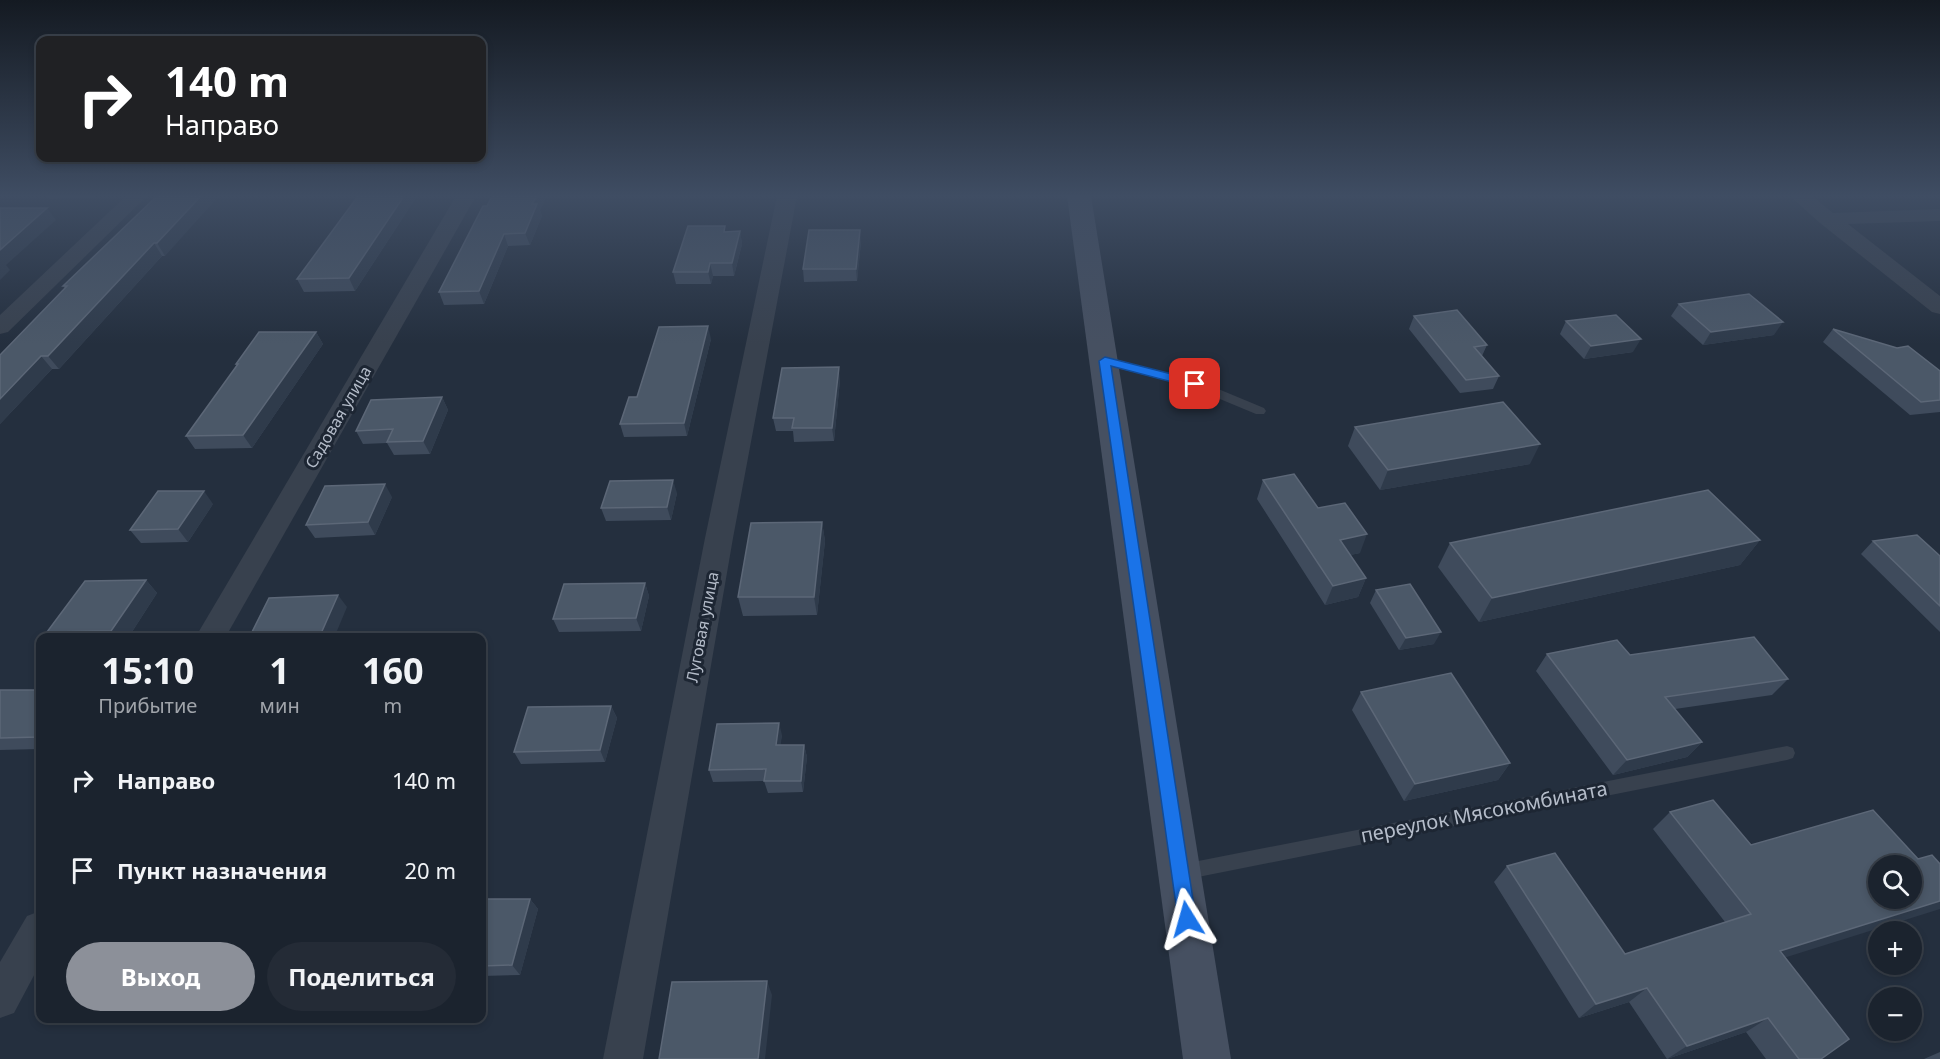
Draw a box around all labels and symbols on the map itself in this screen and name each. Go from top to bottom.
pin [1169,358,1220,409]
street label: Садовая улица [300,362,376,472]
street label: Луговая улица [680,570,724,684]
street label: переулок Мясокомбината [1358,774,1610,849]
position arrow [1155,887,1219,951]

